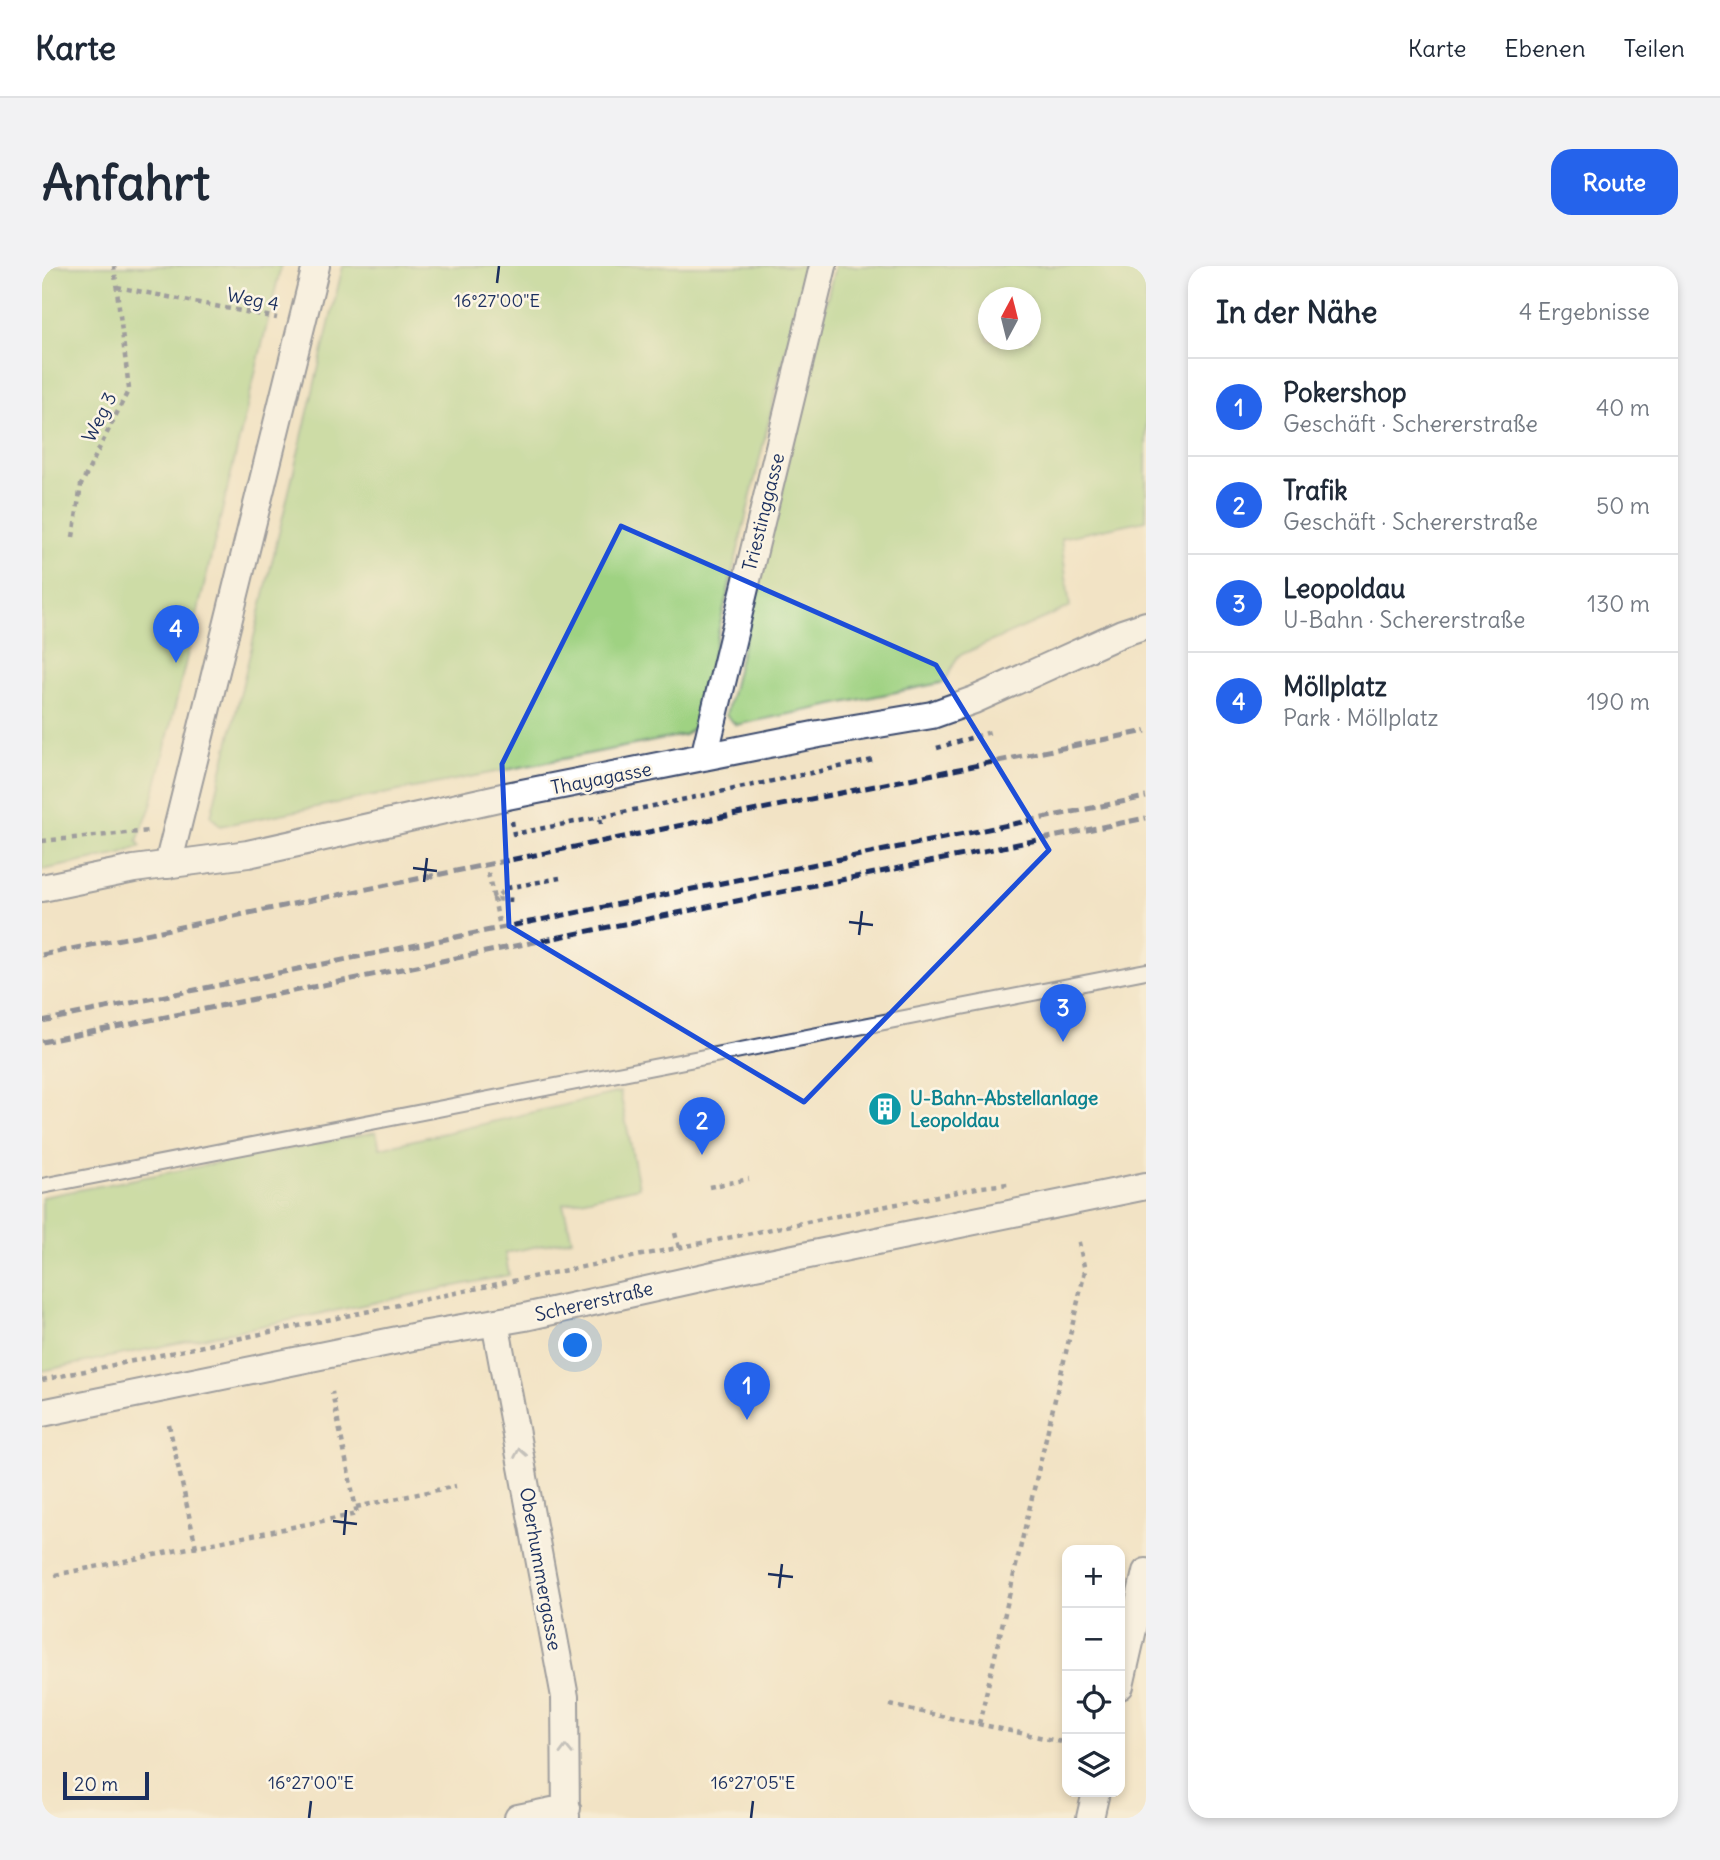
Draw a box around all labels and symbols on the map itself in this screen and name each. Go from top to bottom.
street label: Weg 4 [225,282,281,316]
north arrow [978,287,1041,350]
text: 16°27'00"E [454,289,540,312]
street label: Weg 3 [76,388,122,446]
street label: Triestinggasse [737,450,789,574]
pin: 4 [153,605,199,663]
street label: Thayagasse [549,756,653,800]
pin: 3 [1040,984,1086,1042]
place label: U-Bahn-Abstellanlage Leopoldau [910,1086,1098,1132]
building icon: U-Bahn-Abstellanlage Leopoldau [866,1090,904,1128]
pin: 2 [679,1097,725,1155]
street label: Schererstraße [533,1276,655,1326]
your location [558,1328,592,1362]
pin: 1 [724,1362,770,1420]
one-way arrow [513,1447,528,1459]
street label: Oberhummergasse [515,1486,567,1652]
one-way arrow [558,1744,574,1755]
scale bar [63,1769,149,1801]
text: 16°27'00"E [268,1771,354,1794]
text: 16°27'05"E [711,1771,795,1794]

